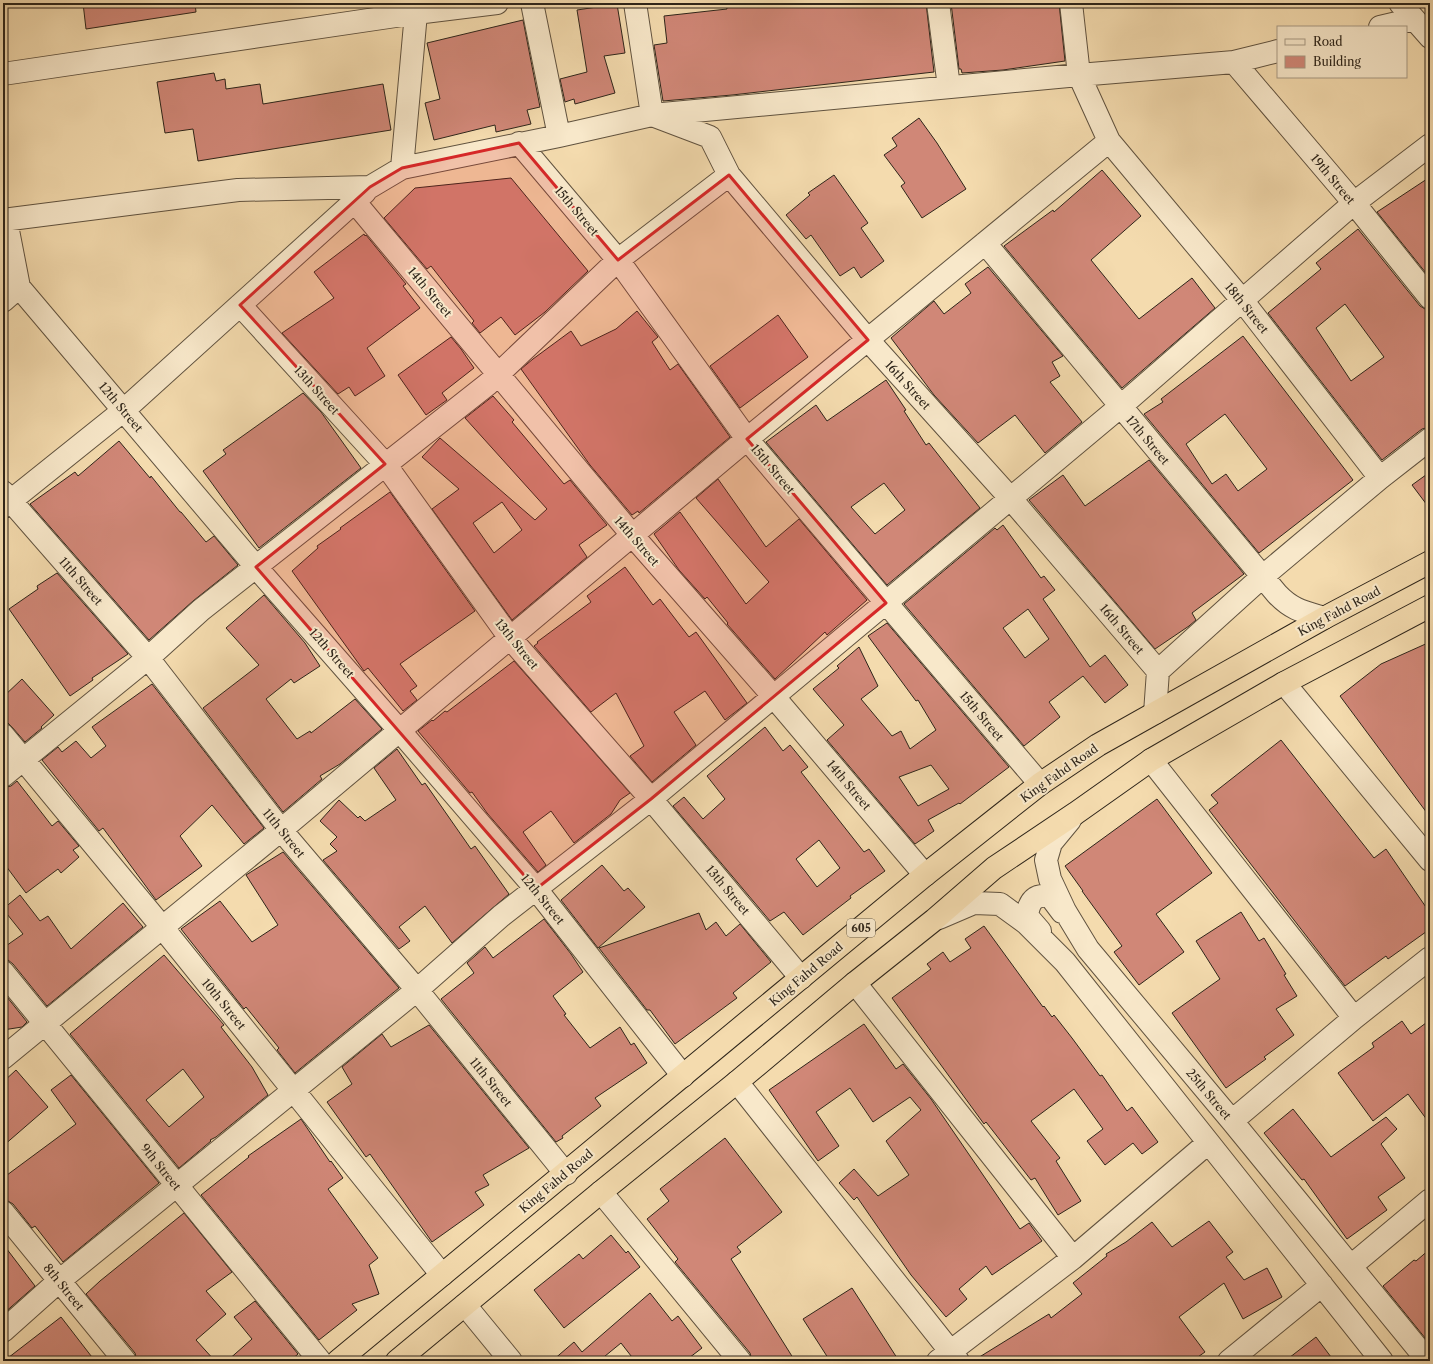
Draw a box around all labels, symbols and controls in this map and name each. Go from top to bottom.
legend [1277,26,1407,78]
text: Road [1313,34,1343,49]
text: Building [1313,54,1361,69]
street label: 19th Street [1308,151,1359,208]
street label: 15th Street [552,183,603,240]
street label: 14th Street [405,264,456,321]
street label: 18th Street [1222,280,1273,337]
street label: 16th Street [882,357,934,413]
street label: 13th Street [291,362,343,418]
street label: 12th Street [96,379,147,436]
street label: 17th Street [1123,412,1173,468]
street label: 15th Street [748,441,799,498]
street label: 14th Street [611,513,663,569]
street label: 11th Street [56,554,107,609]
street label: King Fahd Road [1295,583,1383,639]
street label: 16th Street [1097,601,1148,658]
street label: 13th Street [492,616,542,673]
street label: 12th Street [306,625,358,681]
street label: 15th Street [957,688,1008,745]
street label: King Fahd Road [1017,740,1101,805]
street label: 14th Street [824,757,875,814]
street label: 11th Street [260,805,309,861]
street label: 13th Street [703,862,754,919]
street label: 12th Street [518,871,568,928]
road number: 605 [847,919,875,937]
street label: King Fahd Road [766,938,846,1009]
street label: 10th Street [199,975,250,1033]
street label: 11th Street [467,1054,516,1110]
street label: 25th Street [1183,1065,1235,1123]
street label: 9th Street [138,1141,185,1194]
street label: King Fahd Road [516,1145,596,1216]
street label: 8th Street [41,1260,88,1314]

